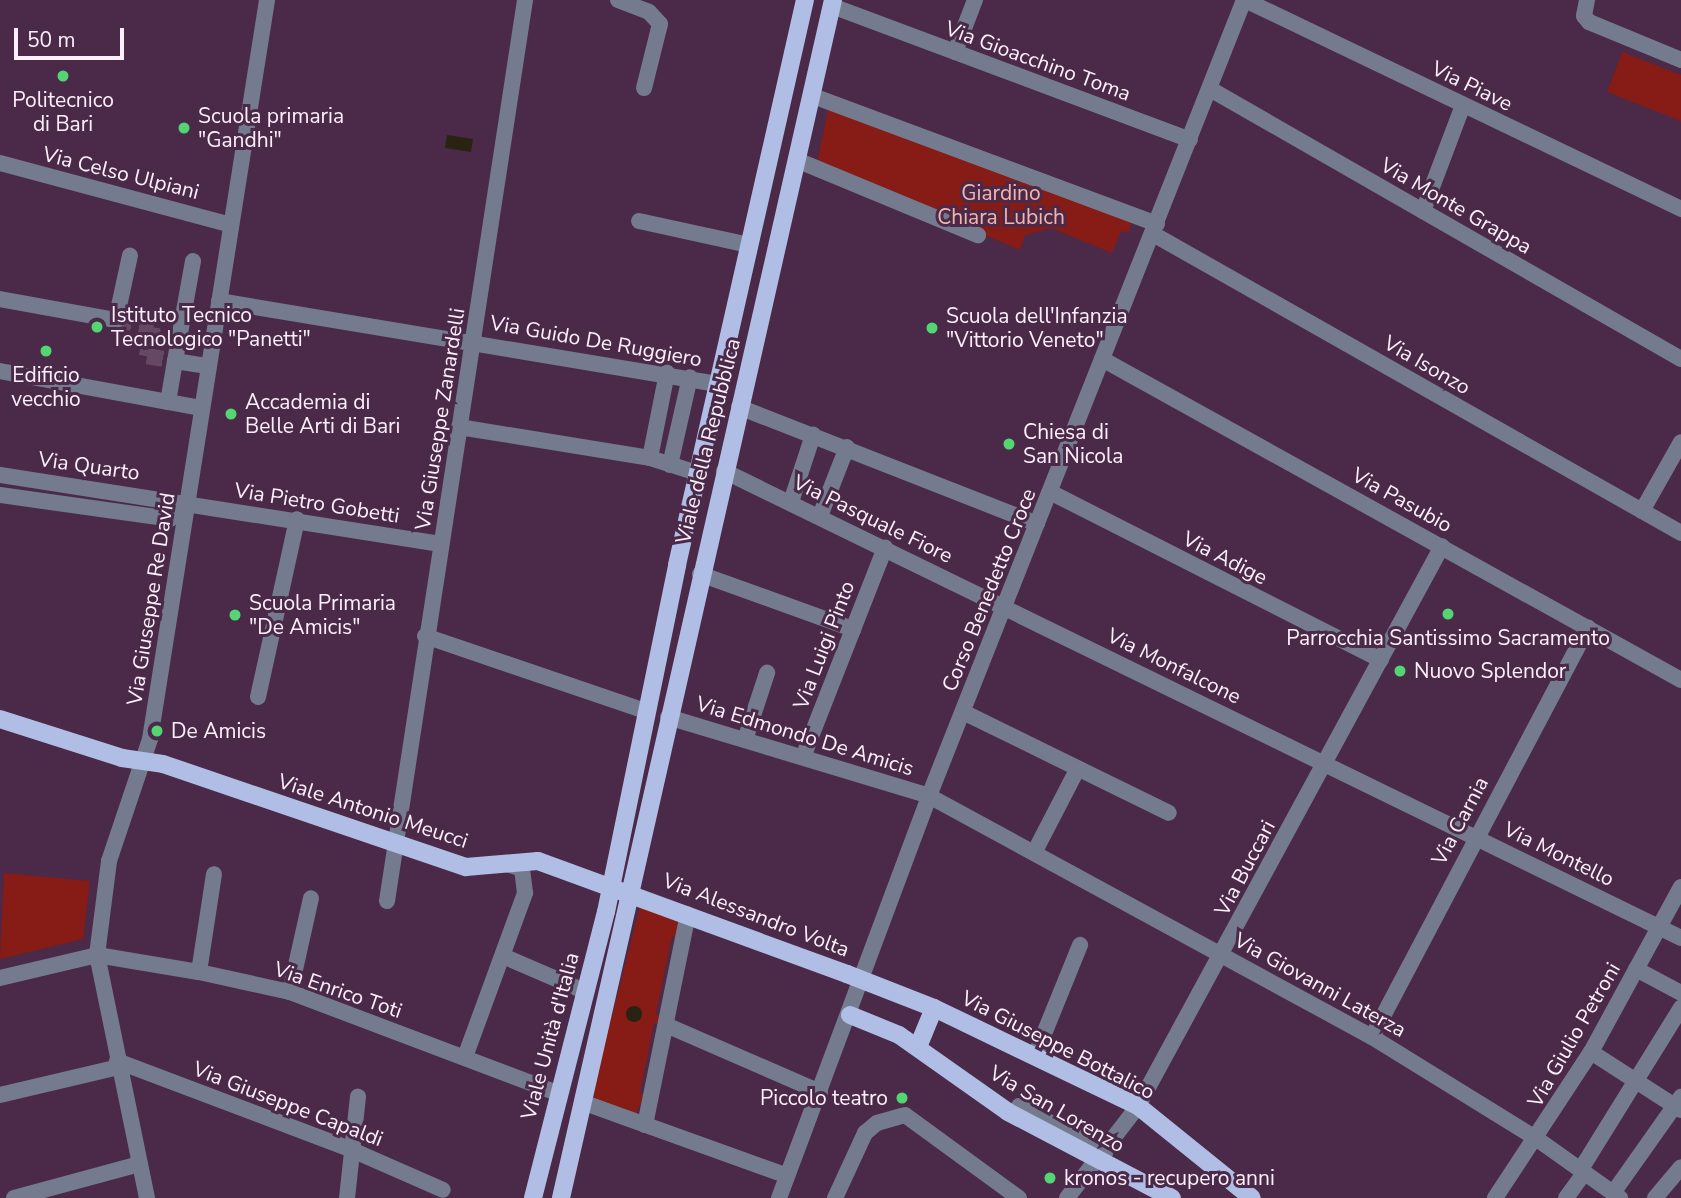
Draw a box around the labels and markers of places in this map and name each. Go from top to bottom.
marker: Politecnico di Bari [55,68,71,84]
place label: Politecnico di Bari [12,87,114,137]
place label: Scuola primaria "Gandhi" [198,103,344,153]
marker: Scuola primaria "Gandhi" [176,120,192,136]
place label: Istituto Tecnico Tecnologico "Panetti" [111,302,311,352]
place label: Scuola dell'Infanzia "Vittorio Veneto" [946,303,1128,353]
marker: Istituto Tecnico Tecnologico "Panetti" [89,319,105,335]
marker: Scuola dell'Infanzia "Vittorio Veneto" [924,320,940,336]
marker: Edificio vecchio [38,343,54,359]
place label: Edificio vecchio [11,362,81,412]
place label: Accademia di Belle Arti di Bari [245,389,400,439]
marker: Accademia di Belle Arti di Bari [223,406,239,422]
place label: Chiesa di San Nicola [1023,419,1123,469]
marker: Chiesa di San Nicola [1001,436,1017,452]
place label: Scuola Primaria "De Amicis" [249,590,396,640]
marker: Parrocchia Santissimo Sacramento [1440,606,1456,622]
marker: Scuola Primaria "De Amicis" [227,607,243,623]
place label: Parrocchia Santissimo Sacramento [1286,625,1610,651]
place label: Nuovo Splendor [1414,658,1566,684]
marker: Nuovo Splendor [1392,663,1408,679]
place label: De Amicis [171,718,266,744]
marker: De Amicis [149,723,165,739]
place label: Piccolo teatro [760,1085,888,1111]
marker: Piccolo teatro [894,1090,910,1106]
place label: kronos - recupero anni [1064,1165,1275,1191]
marker: kronos - recupero anni [1042,1170,1058,1186]

